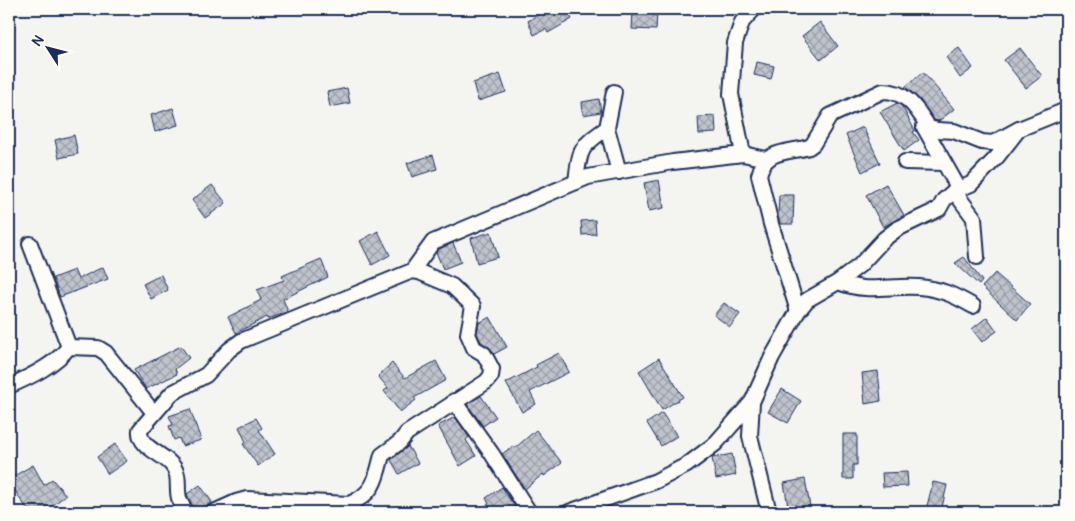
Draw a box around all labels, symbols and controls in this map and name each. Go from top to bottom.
north arrow [22,22,72,72]
text: N [28,32,48,49]

